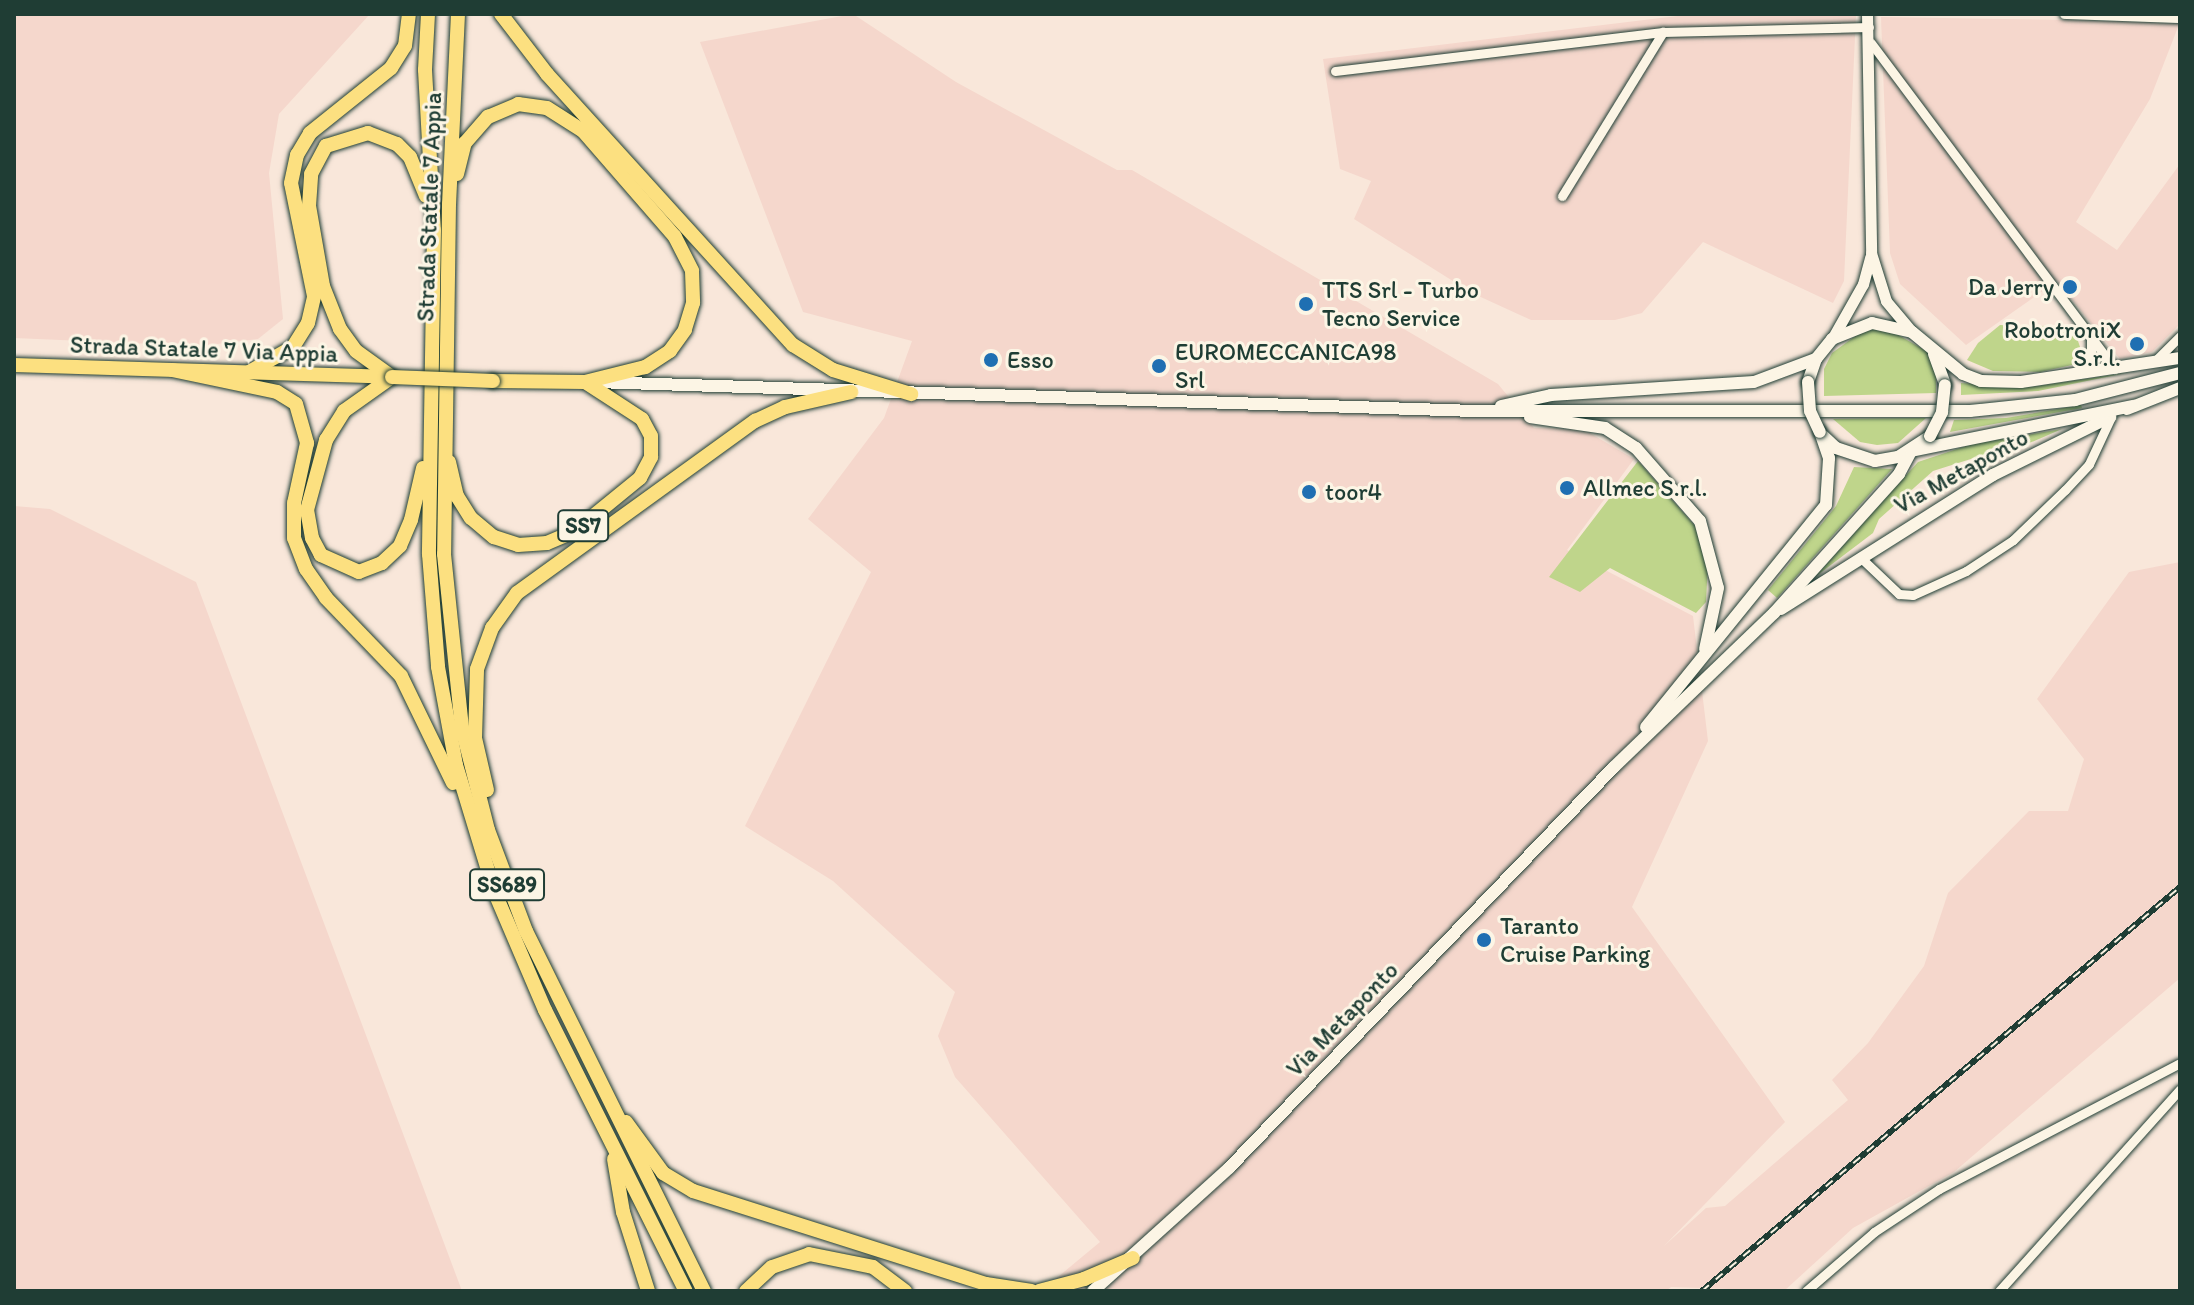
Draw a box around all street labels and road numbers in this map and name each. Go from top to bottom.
street label: Strada Statale 7 Appia [411,92,447,322]
street label: Strada Statale 7 Via Appia [70,330,338,368]
street label: Via Metaponto [1889,423,2033,519]
road number: SS7 [557,508,609,544]
road number: SS689 [469,867,545,903]
street label: Via Metaponto [1280,956,1404,1082]

